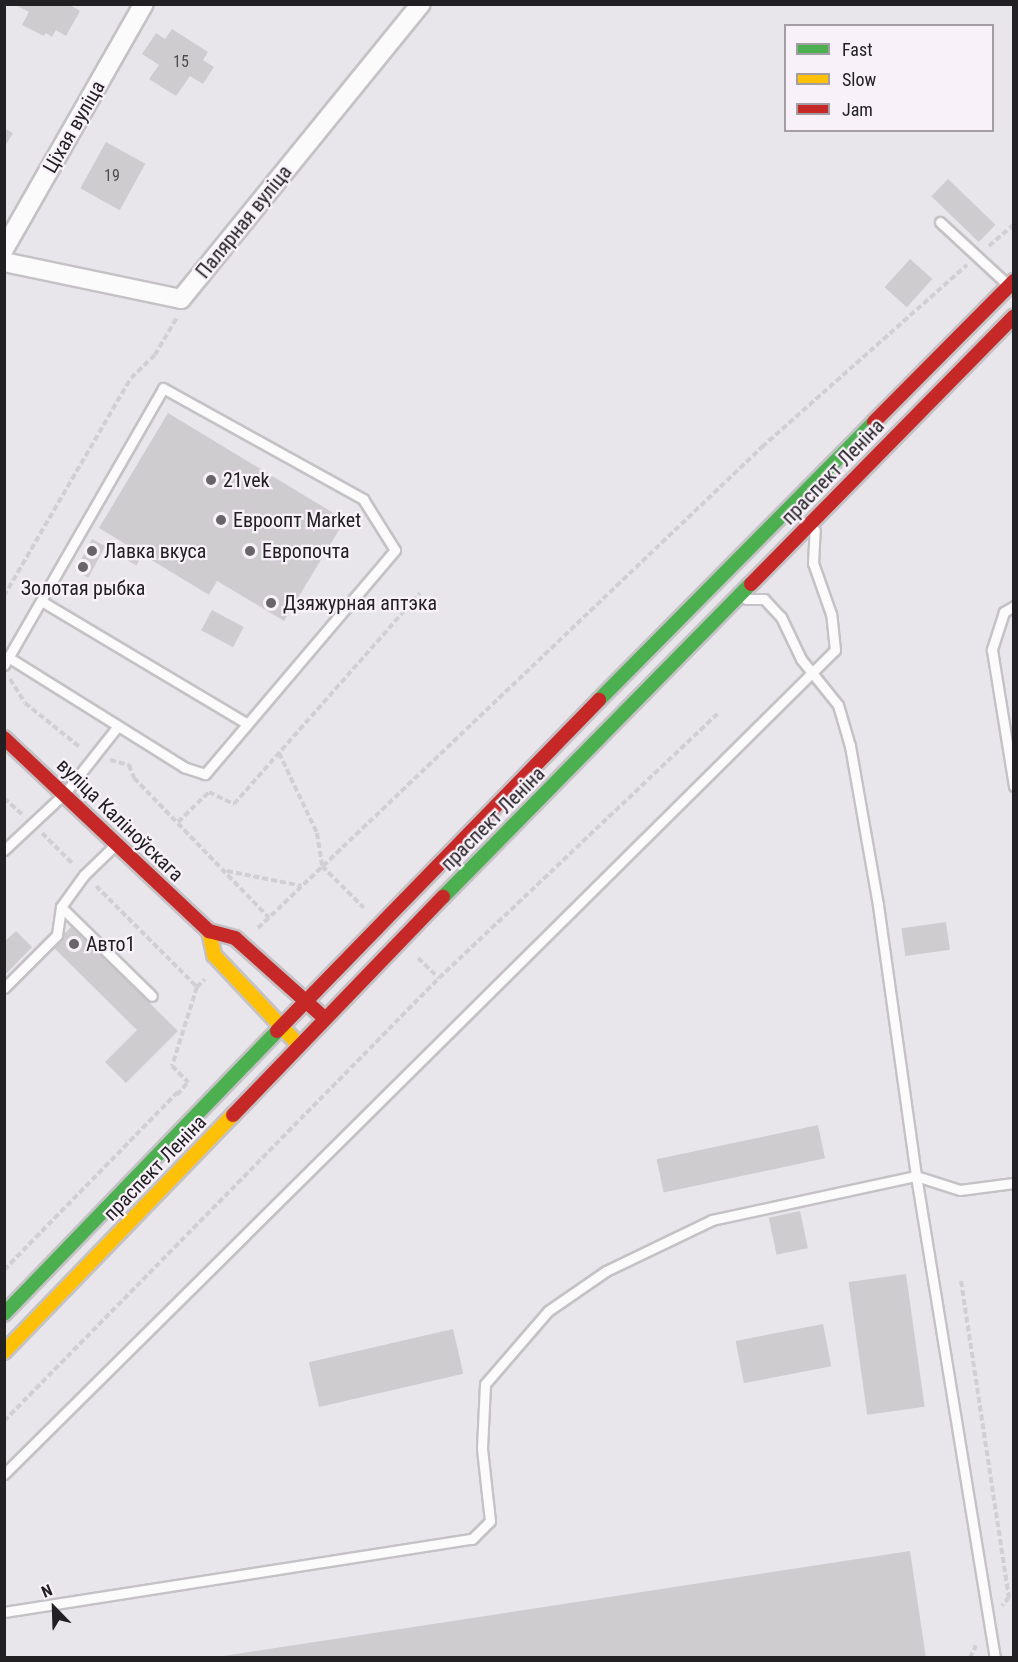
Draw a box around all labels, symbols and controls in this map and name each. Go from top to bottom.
legend [784,24,994,132]
text: Fast [842,39,873,60]
house number: 15 [173,52,189,72]
text: Slow [842,69,876,90]
street label: Ціхая вуліца [38,77,110,177]
text: Jam [842,99,873,120]
street label: Палярная вуліца [191,161,297,283]
house number: 19 [104,166,120,186]
street label: праспект Леніна [777,414,889,530]
place label: 21vek [223,468,270,492]
marker: 21vek [204,473,218,487]
place label: Евроопт Market [233,508,361,532]
marker: Евроопт Market [214,513,228,527]
place label: Лавка вкуса [104,539,206,563]
place label: Европочта [262,539,350,563]
marker: Лавка вкуса [85,544,99,558]
marker: Европочта [243,544,257,558]
marker: Золотая рыбка [76,560,90,574]
place label: Золотая рыбка [21,576,145,600]
place label: Дзяжурная аптэка [283,591,437,615]
marker: Дзяжурная аптэка [264,596,278,610]
street label: вуліца Каліноўскага [52,753,188,887]
street label: праспект Леніна [436,762,550,876]
place label: Авто1 [86,932,135,956]
marker: Авто1 [67,937,81,951]
street label: праспект Леніна [99,1110,211,1226]
north arrow [24,1578,84,1638]
text: N [39,1580,55,1602]

